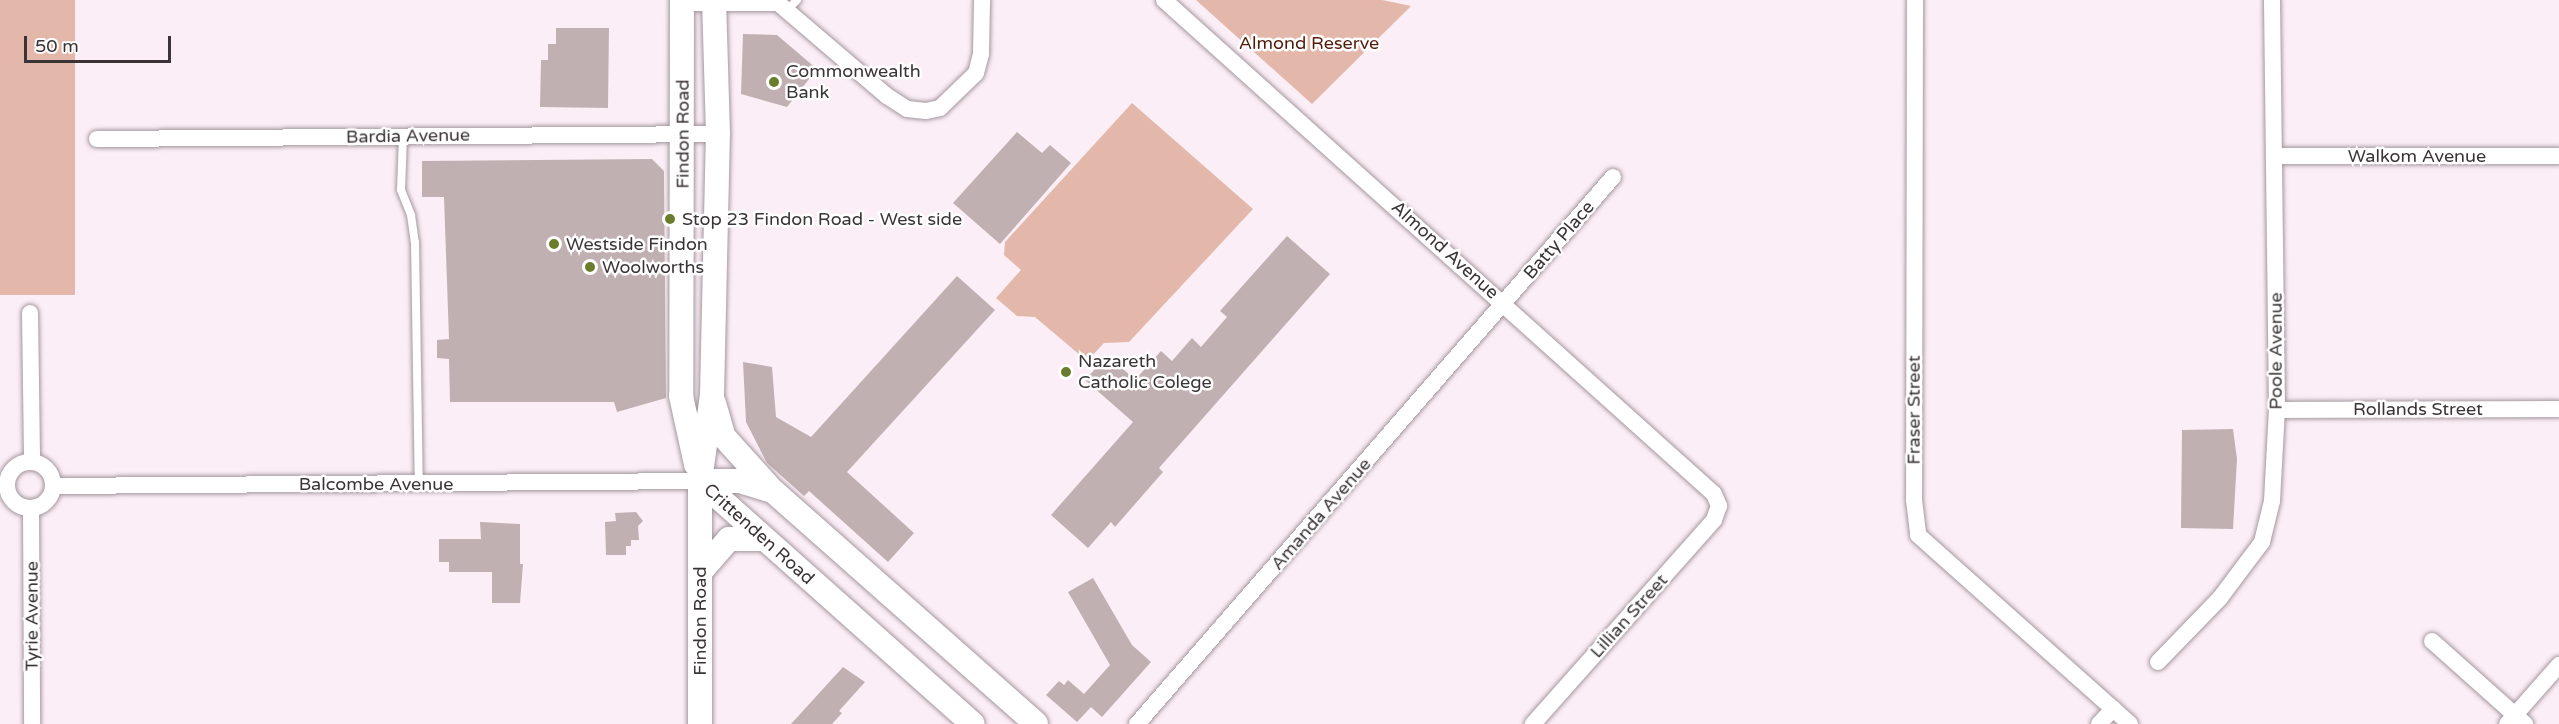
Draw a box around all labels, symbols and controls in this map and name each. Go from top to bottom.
scale bar [27,24,174,62]
park label: Almond Reserve [1239,32,1379,54]
text: 50 m [35,35,79,57]
place label: Commonwealth Bank [786,61,921,104]
marker: Commonwealth Bank [767,75,781,89]
street label: Findon Road [672,79,694,189]
street label: Bardia Avenue [346,124,470,148]
street label: Walkom Avenue [2348,145,2486,167]
street label: Almond Avenue [1387,196,1503,304]
street label: Batty Place [1519,196,1599,284]
place label: Stop 23 Findon Road - West side [682,208,962,230]
marker: Stop 23 Findon Road - West side [663,212,677,226]
place label: Westside Findon [566,233,708,255]
marker: Westside Findon [547,237,561,251]
place label: Woolworths [602,256,704,278]
marker: Woolworths [583,260,597,274]
street label: Poole Avenue [2265,292,2287,410]
place label: Nazareth Catholic Colege [1078,351,1212,394]
street label: Fraser Street [1903,355,1925,465]
marker: Nazareth Catholic Colege [1059,365,1073,379]
street label: Rollands Street [2353,398,2483,420]
street label: Amanda Avenue [1266,454,1376,574]
street label: Balcombe Avenue [299,473,453,495]
street label: Crittenden Road [699,479,819,589]
street label: Tyrie Avenue [21,561,43,671]
street label: Findon Road [689,566,711,676]
street label: Lillian Street [1586,570,1672,662]

